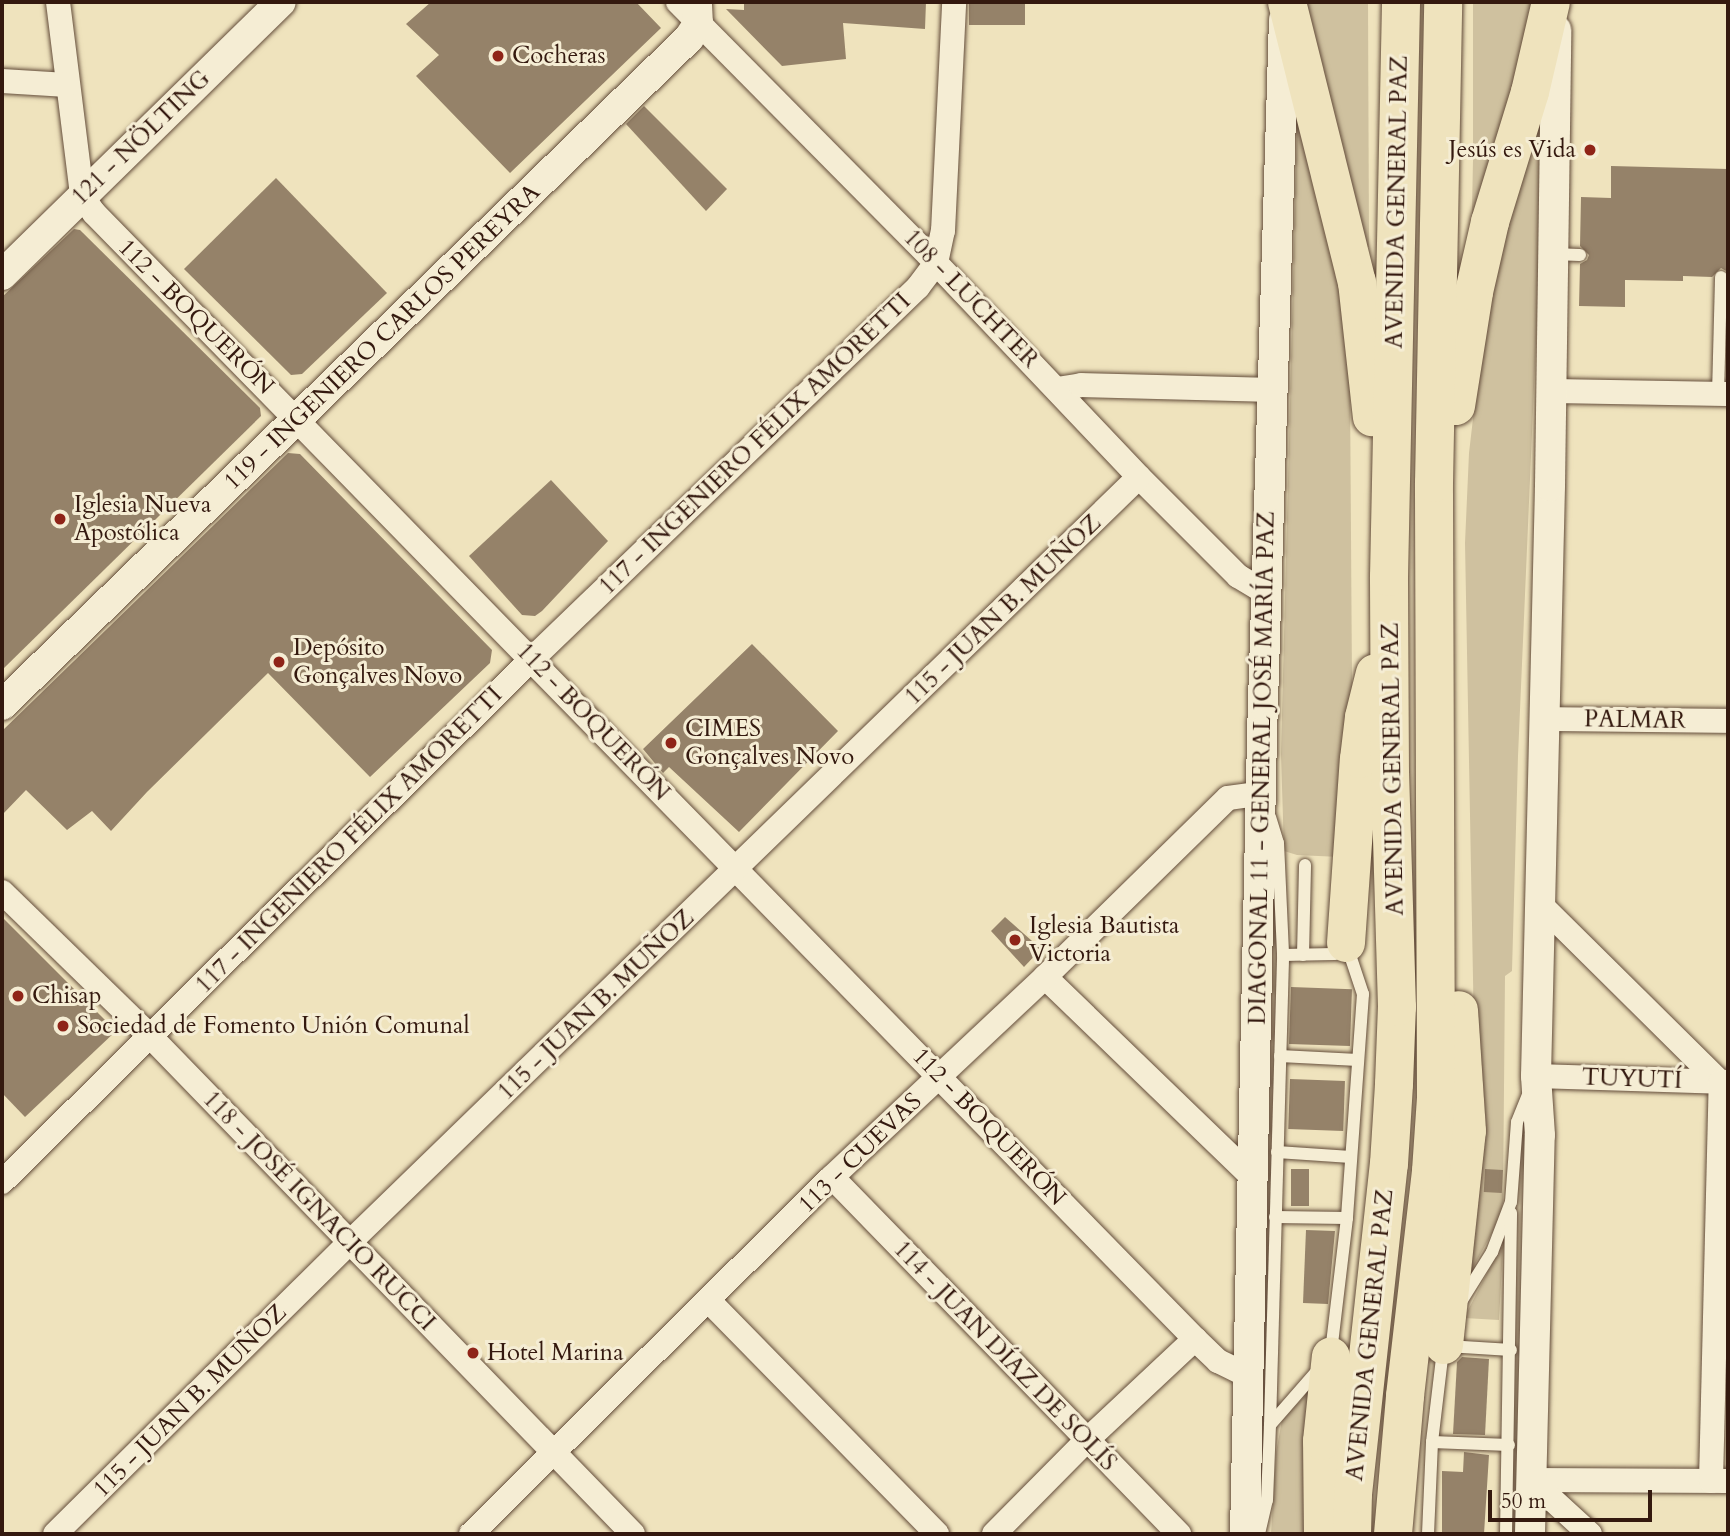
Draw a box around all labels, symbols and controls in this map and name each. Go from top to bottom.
place label: Cocheras [512,42,605,70]
marker: Cocheras [490,48,506,64]
street label: AVENIDA GENERAL PAZ [1380,55,1414,349]
street label: 121 - NÖLTING [66,65,216,211]
place label: Jesús es Vida [1448,136,1576,164]
marker: Jesús es Vida [1582,142,1598,158]
street label: 119 - INGENIERO CARLOS PEREYRA [218,178,546,496]
street label: 108 - LUCHTER [897,224,1045,374]
street label: 112 - BOQUERÓN [112,233,280,401]
street label: 117 - INGENIERO FÉLIX AMORETTI [593,287,917,601]
place label: Iglesia Nueva Apostólica [74,491,211,547]
street label: 115 - JUAN B. MUÑOZ [899,509,1107,711]
marker: Iglesia Nueva Apostólica [52,511,68,527]
street label: DIAGONAL 11 - GENERAL JOSÉ MARÍA PAZ [1243,511,1281,1025]
street label: AVENIDA GENERAL PAZ [1376,622,1410,916]
place label: Depósito Gonçalves Novo [293,634,462,690]
street label: 112 - BOQUERÓN [510,637,676,807]
marker: Depósito Gonçalves Novo [271,654,287,670]
street label: 117 - INGENIERO FÉLIX AMORETTI [190,681,508,999]
street label: PALMAR [1584,705,1686,735]
place label: CIMES Gonçalves Novo [685,715,854,771]
marker: CIMES Gonçalves Novo [663,735,679,751]
street label: 115 - JUAN B. MUÑOZ [492,904,700,1106]
place label: Iglesia Bautista Victoria [1029,912,1179,968]
marker: Iglesia Bautista Victoria [1007,932,1023,948]
place label: Chisap [32,982,101,1010]
marker: Chisap [10,988,26,1004]
place label: Sociedad de Fomento Unión Comunal [77,1012,470,1040]
marker: Sociedad de Fomento Unión Comunal [55,1018,71,1034]
street label: 112 - BOQUERÓN [906,1042,1072,1212]
street label: TUYUTÍ [1581,1063,1683,1095]
street label: 118 - JOSÉ IGNACIO RUCCI [197,1085,441,1337]
street label: 113 - CUEVAS [792,1087,928,1219]
street label: AVENIDA GENERAL PAZ [1340,1188,1400,1482]
street label: 114 - JUAN DÍAZ DE SOLÍS [887,1235,1123,1477]
street label: 115 - JUAN B. MUÑOZ [87,1298,293,1504]
place label: Hotel Marina [487,1339,624,1367]
marker: Hotel Marina [465,1345,481,1361]
scale bar [1492,1476,1656,1520]
text: 50 m [1501,1487,1546,1516]

